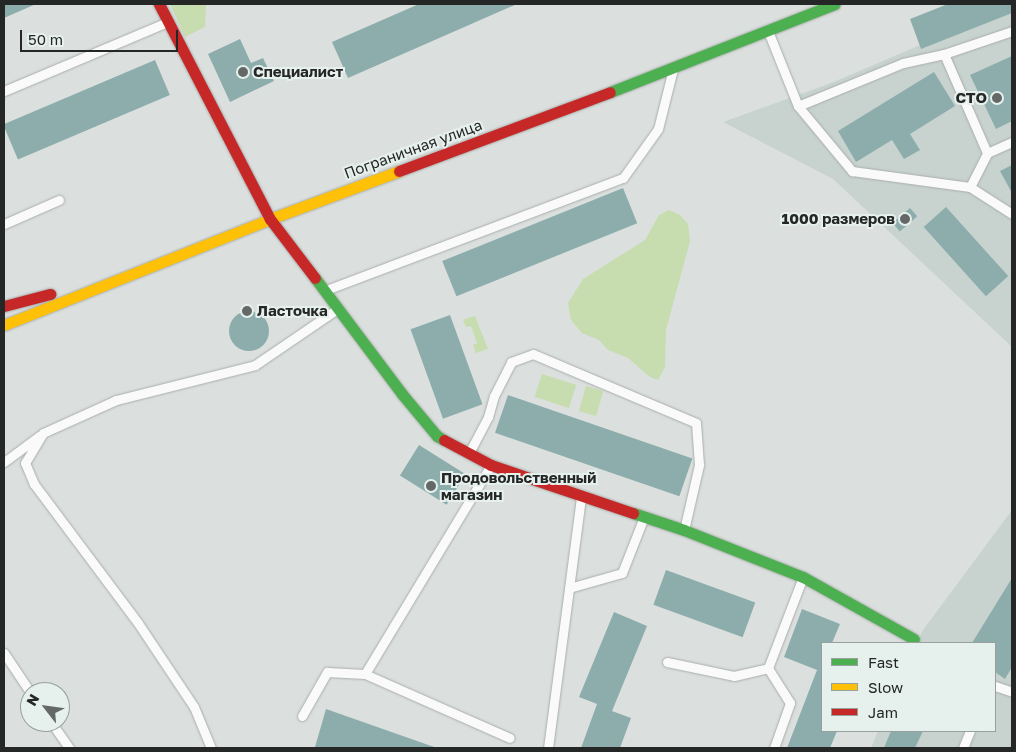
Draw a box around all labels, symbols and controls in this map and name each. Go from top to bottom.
scale bar [22,20,180,52]
text: 50 m [28,30,63,48]
place label: Специалист [253,63,343,81]
marker: Специалист [237,66,249,78]
place label: СТО [955,89,987,107]
marker: СТО [991,92,1003,104]
street label: Пограничная улица [342,116,484,182]
place label: 1000 размеров [781,210,895,228]
marker: 1000 размеров [899,213,911,225]
place label: Ласточка [257,302,328,320]
marker: Ласточка [241,305,253,317]
place label: Продовольственный магазин [441,468,596,503]
marker: Продовольственный магазин [425,480,437,492]
legend [821,642,996,732]
text: Fast [868,653,899,671]
text: Slow [868,678,903,696]
north arrow [20,682,70,732]
text: N [22,691,42,709]
text: Jam [868,703,898,721]

